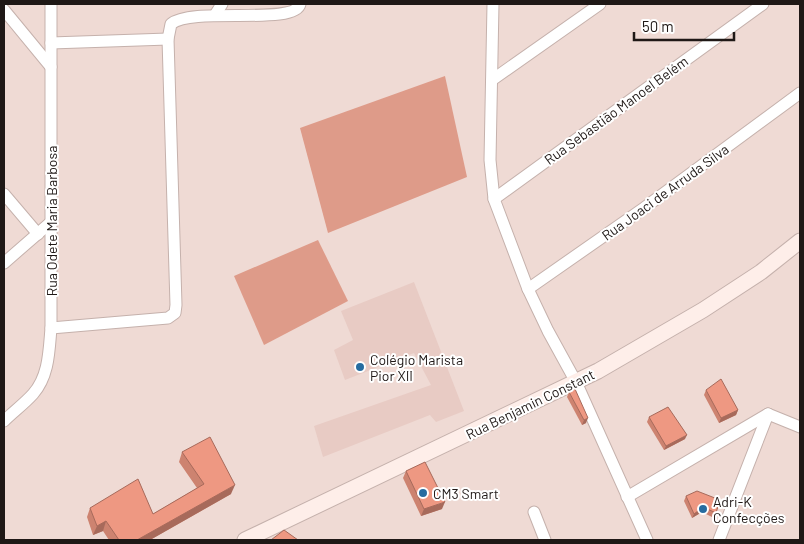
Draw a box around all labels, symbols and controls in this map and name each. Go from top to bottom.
scale bar [634,10,734,42]
text: 50 m [642,17,674,35]
street label: Rua Sebastião Manoel Belém [541,52,691,168]
street label: Rua Joaci de Arruda Silva [598,140,732,244]
street label: Rua Odete Maria Barbosa [43,146,60,296]
place label: Colégio Marista Pior XII [370,351,463,384]
marker: Colégio Marista Pior XII [354,361,366,373]
street label: Rua Benjamin Constant [463,365,597,443]
place label: CM3 Smart [433,485,499,502]
marker: CM3 Smart [417,487,429,499]
place label: Adri-K Confecções [713,493,785,526]
marker: Adri-K Confecções [697,503,709,515]

